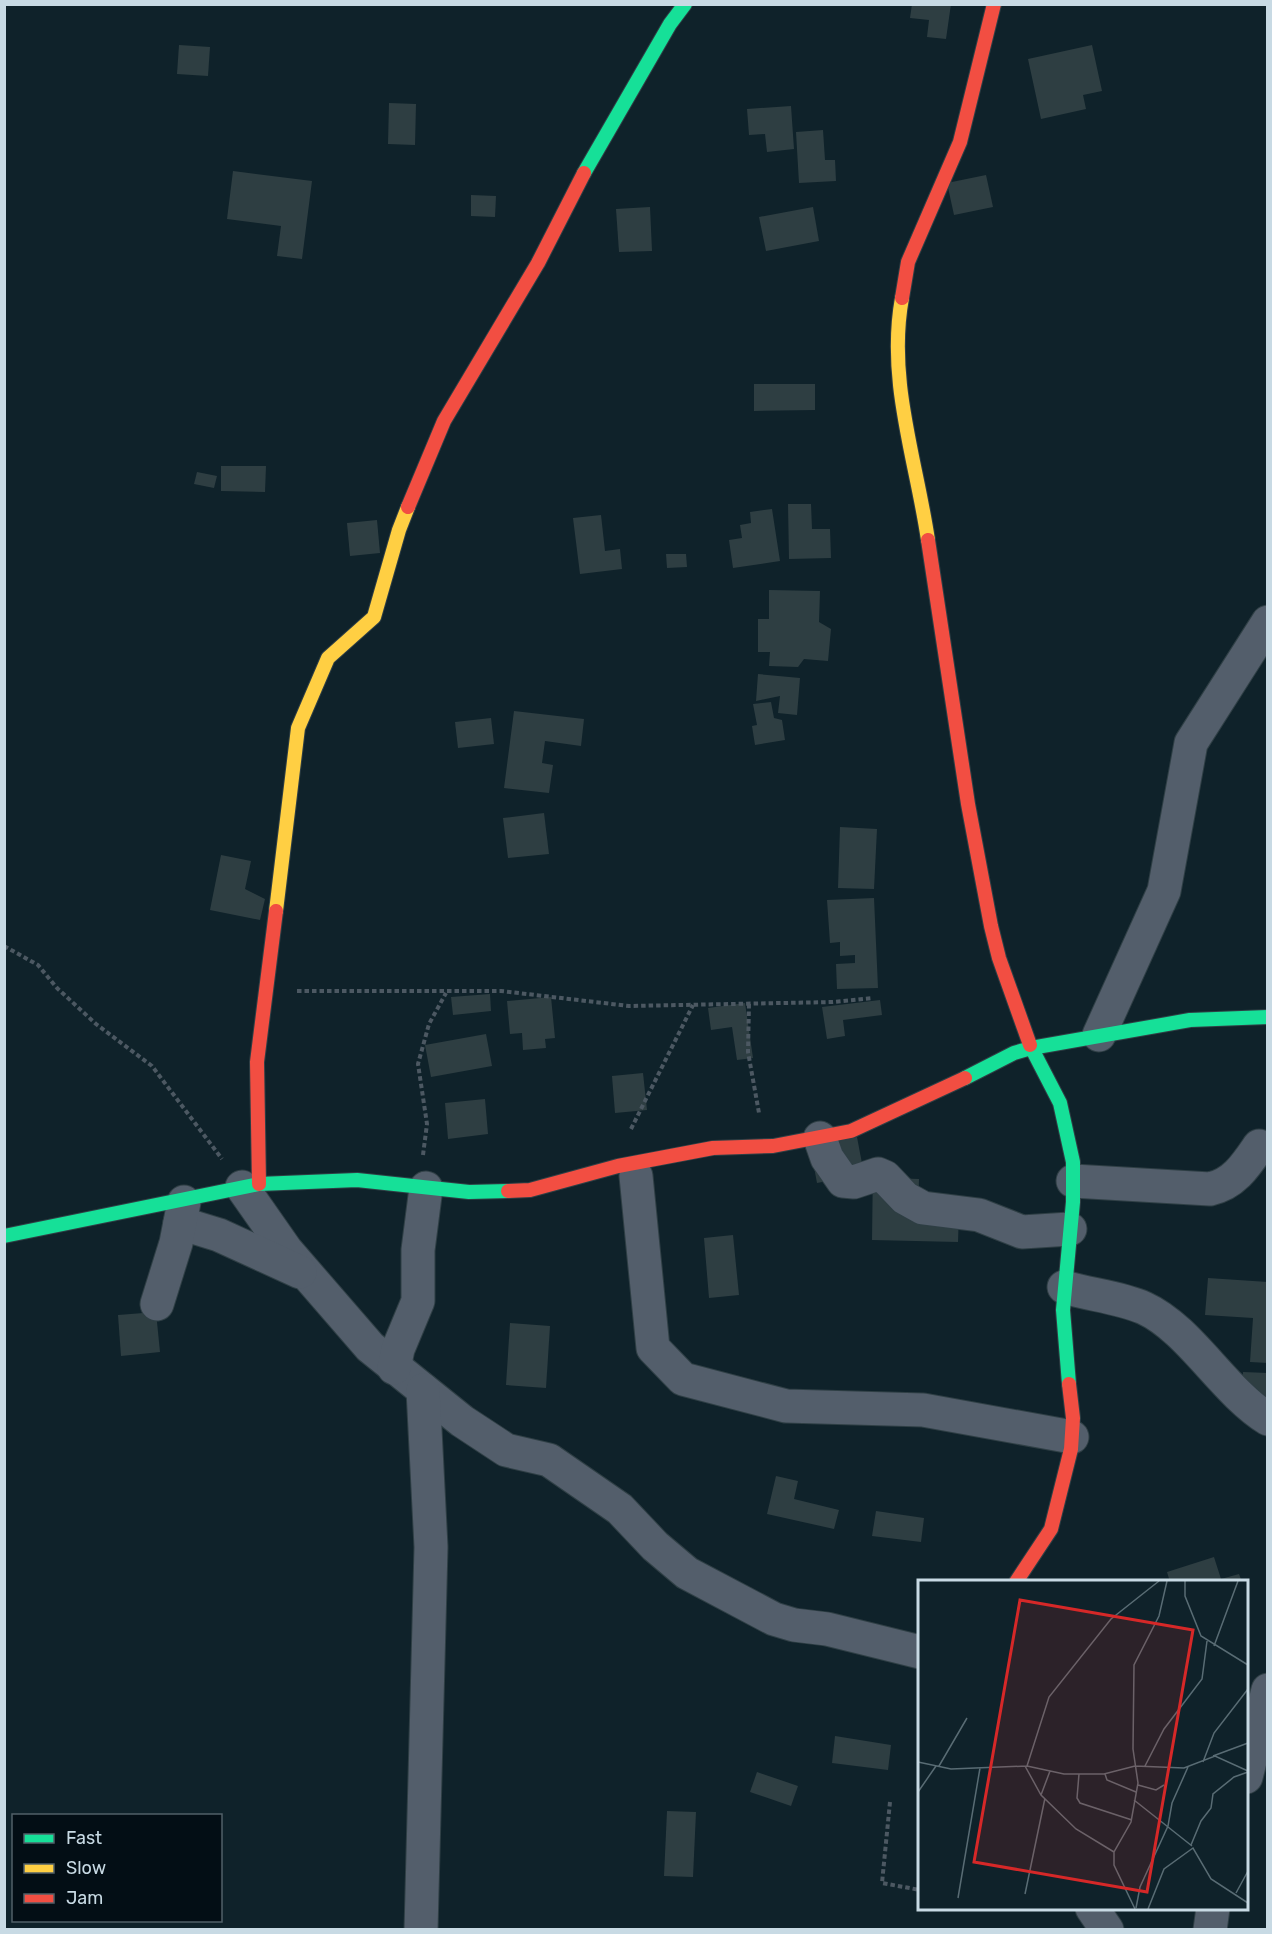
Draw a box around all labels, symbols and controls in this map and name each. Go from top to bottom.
inset map [918,1580,1248,1910]
legend [12,1814,222,1922]
text: Fast [66,1827,102,1849]
text: Slow [66,1857,106,1879]
text: Jam [66,1887,103,1909]

